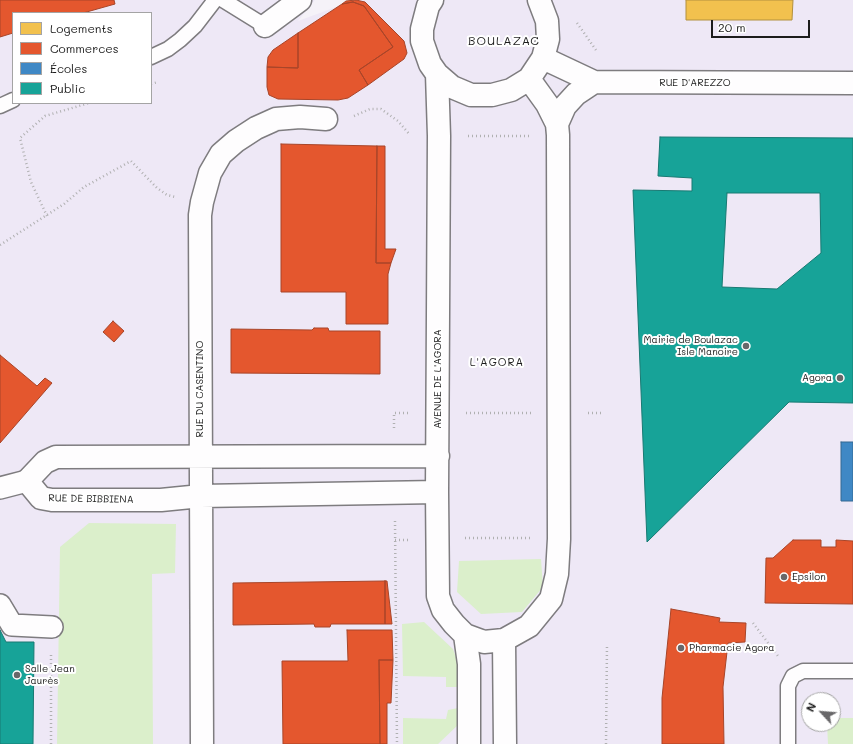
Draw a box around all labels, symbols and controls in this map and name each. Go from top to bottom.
legend [12,12,152,104]
scale bar [713,12,812,38]
text: 20 m [718,19,746,35]
text: Logements [50,20,113,36]
district label: BOULAZAC [468,34,540,48]
text: Commerces [50,40,119,56]
text: Écoles [50,60,87,76]
street label: RUE D'AREZZO [659,77,731,89]
text: Public [50,80,85,96]
street label: AVENUE DE L'AGORA [432,329,444,429]
place label: Mairie de Boulazac Isle Manoire [644,334,738,358]
street label: RUE DU CASENTINO [194,341,206,437]
marker: Mairie de Boulazac Isle Manoire [741,341,751,351]
district label: L'AGORA [470,356,524,370]
place label: Agora [802,372,832,384]
marker: Agora [835,373,845,383]
street label: RUE DE BIBBIENA [48,492,134,506]
place label: Epsilon [792,571,826,583]
marker: Epsilon [779,572,789,582]
place label: Pharmacie Agora [689,642,774,654]
marker: Pharmacie Agora [676,643,686,653]
place label: Salle Jean Jaurès [25,663,75,686]
marker: Salle Jean Jaurès [12,670,22,680]
north arrow [801,692,841,732]
text: N [802,700,819,714]

